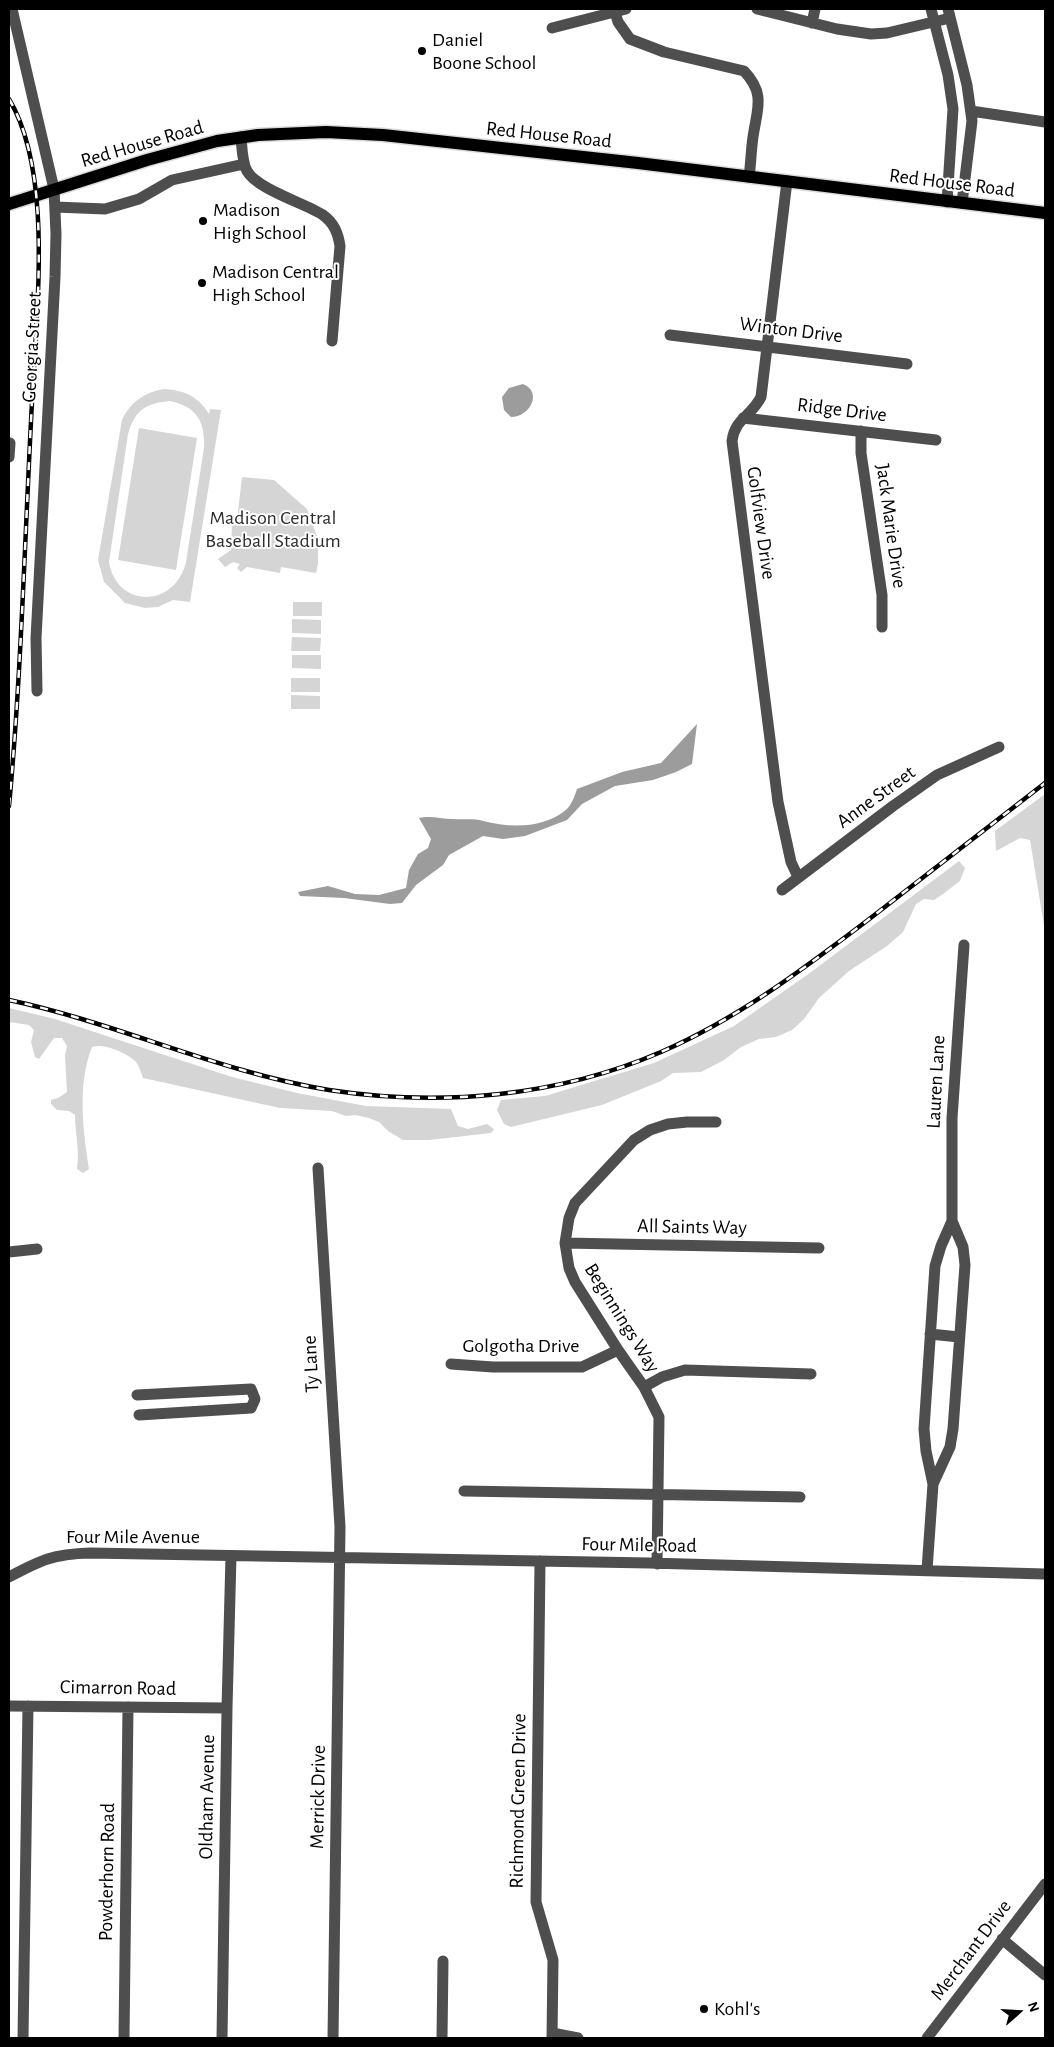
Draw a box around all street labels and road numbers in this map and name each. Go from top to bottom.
street label: Red House Road [78,115,206,173]
street label: Red House Road [485,116,613,154]
street label: Red House Road [888,163,1016,203]
street label: Georgia Street [17,291,47,403]
street label: Winton Drive [738,312,844,348]
street label: Ridge Drive [796,393,888,427]
street label: Jack Marie Drive [870,462,912,590]
street label: Golfview Drive [741,465,781,581]
street label: Anne Street [832,760,920,834]
street label: Lauren Lane [922,1035,950,1129]
street label: All Saints Way [637,1214,747,1240]
street label: Beginnings Way [579,1259,665,1377]
street label: Golgotha Drive [463,1334,579,1358]
street label: Ty Lane [298,1335,324,1393]
street label: Four Mile Avenue [66,1525,200,1549]
street label: Four Mile Road [581,1532,697,1558]
street label: Cimarron Road [60,1675,176,1701]
street label: Richmond Green Drive [504,1713,532,1889]
street label: Oldham Avenue [194,1734,220,1860]
street label: Merrick Drive [305,1745,331,1849]
street label: Powderhorn Road [94,1803,120,1941]
street label: Merchant Drive [925,1895,1017,2005]

